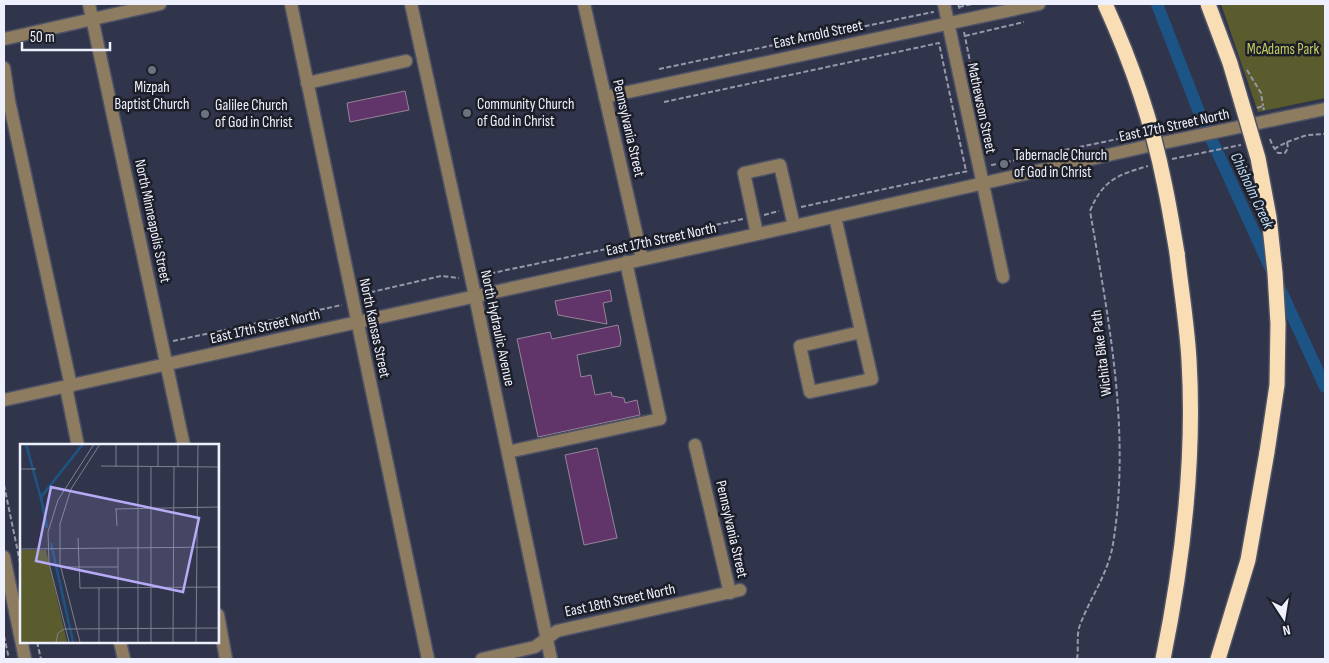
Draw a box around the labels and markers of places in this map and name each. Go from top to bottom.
marker: Mizpah Baptist Church [146,64,158,76]
place label: Mizpah Baptist Church [115,78,189,114]
place label: Community Church of God in Christ [477,95,574,131]
place label: Galilee Church of God in Christ [215,96,293,132]
marker: Community Church of God in Christ [461,107,473,119]
marker: Galilee Church of God in Christ [199,108,211,120]
place label: Tabernacle Church of God in Christ [1014,146,1107,182]
marker: Tabernacle Church of God in Christ [998,158,1010,170]

